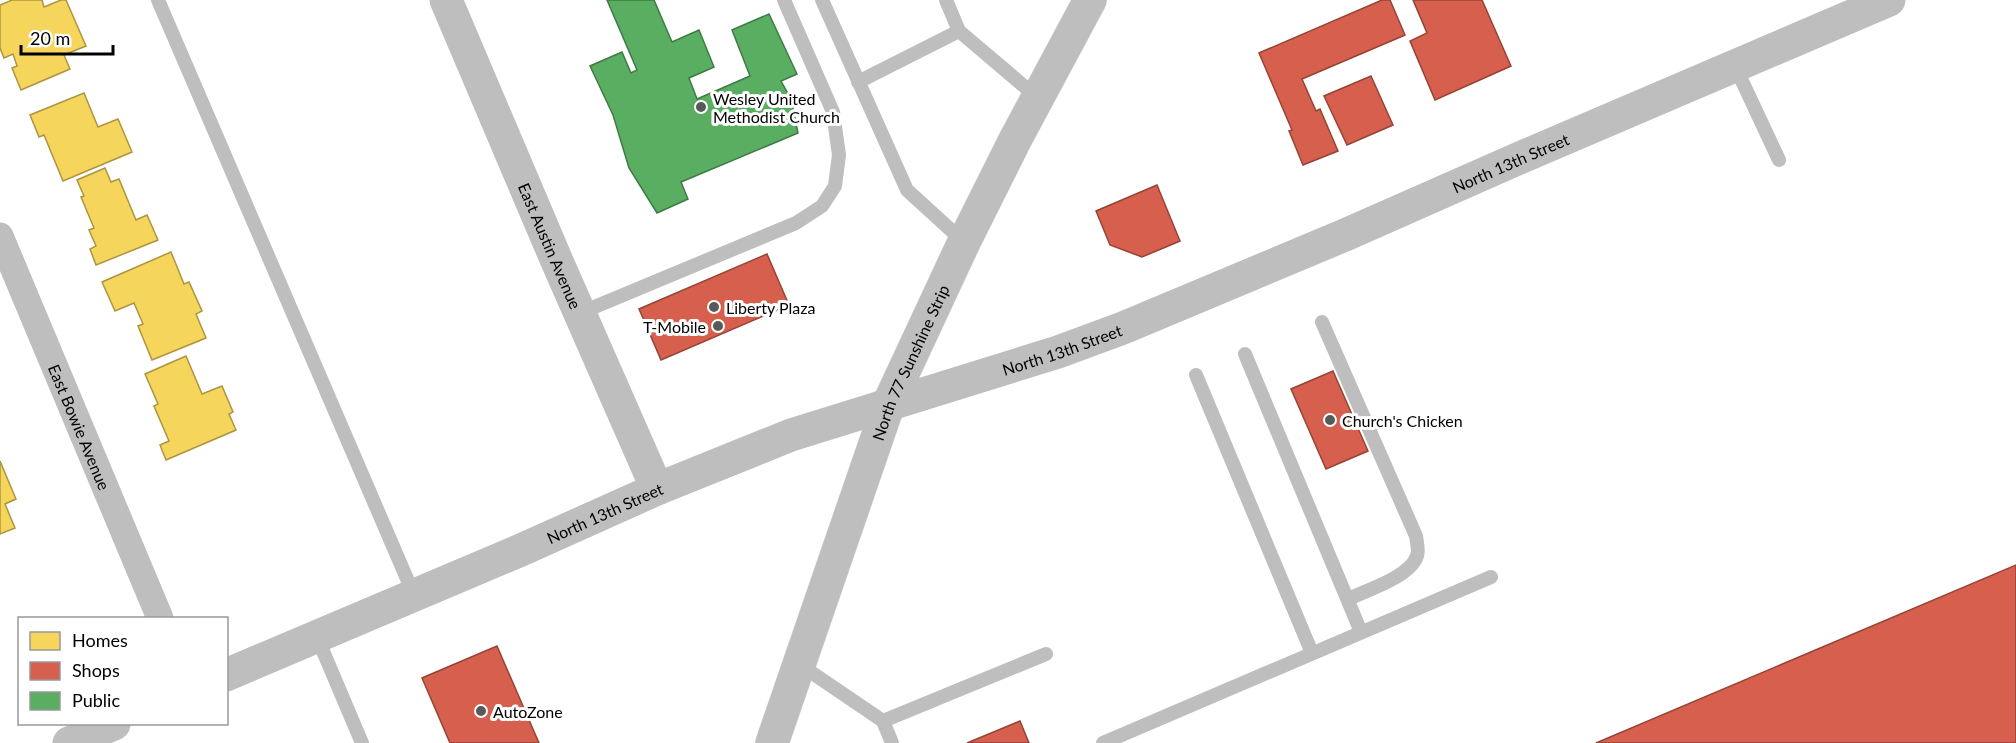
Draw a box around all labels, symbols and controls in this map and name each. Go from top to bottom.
scale bar [21,18,112,56]
text: 20 m [30,27,70,49]
place label: Wesley United Methodist Church [713,89,840,126]
marker: Wesley United Methodist Church [694,100,708,114]
street label: North 13th Street [1449,129,1572,196]
street label: East Austin Avenue [515,180,586,312]
street label: North 77 Sunshine Strip [867,281,952,443]
place label: Liberty Plaza [726,298,815,317]
marker: Liberty Plaza [707,300,721,314]
place label: T-Mobile [643,317,706,336]
marker: T-Mobile [711,319,725,333]
street label: North 13th Street [1000,320,1124,378]
street label: East Bowie Avenue [45,361,115,493]
place label: Church's Chicken [1342,411,1463,430]
marker: Church's Chicken [1323,413,1337,427]
street label: North 13th Street [544,478,666,547]
legend [18,617,228,725]
text: Homes [72,629,128,651]
text: Shops [72,659,120,681]
text: Public [72,689,120,711]
place label: AutoZone [493,702,563,721]
marker: AutoZone [474,704,488,718]

